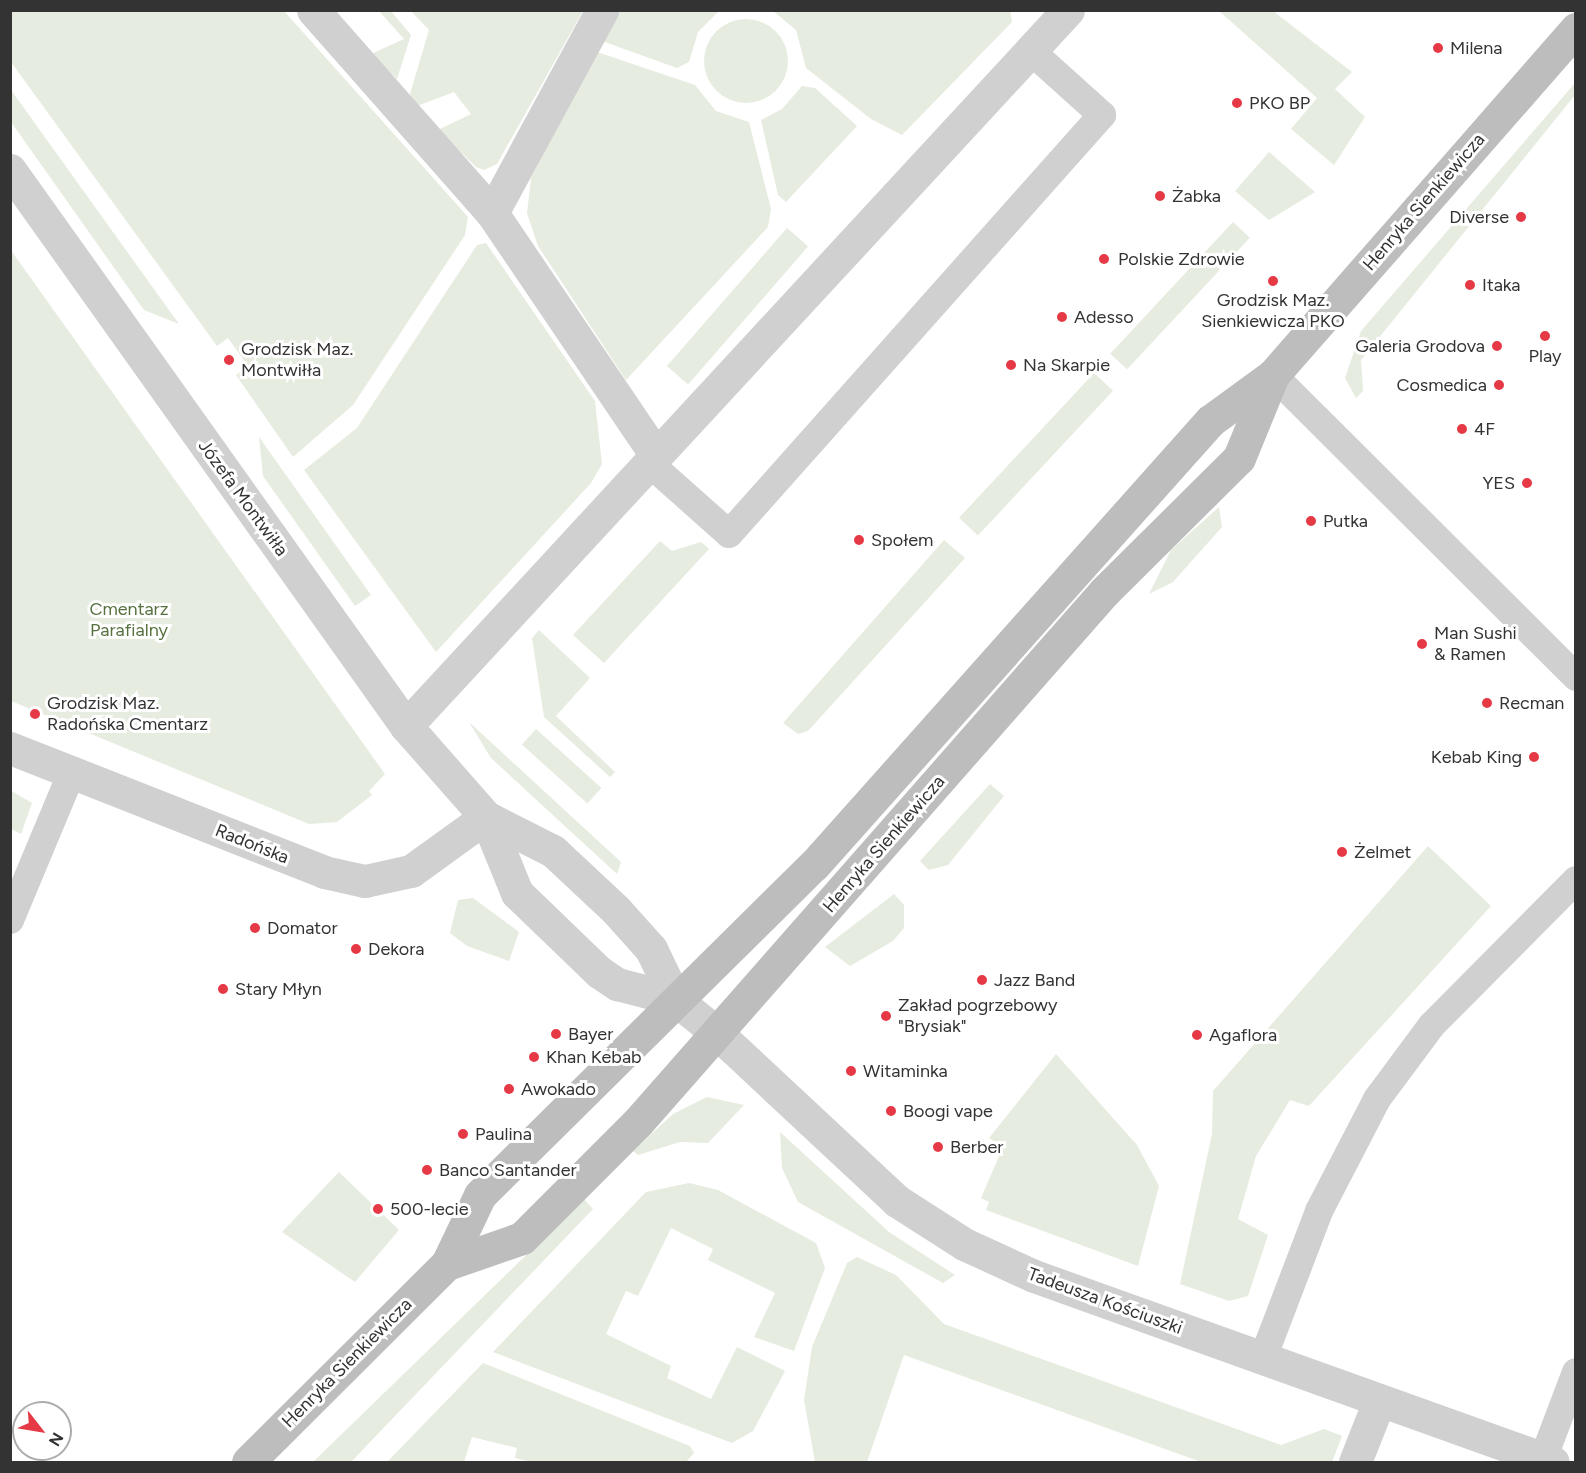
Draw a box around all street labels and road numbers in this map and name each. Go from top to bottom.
street label: Henryka Sienkiewicza [1359,129,1489,275]
street label: Józefa Montwiłła [193,436,293,560]
street label: Henryka Sienkiewicza [819,771,949,917]
street label: Radońska [212,819,292,869]
street label: Tadeusza Kościuszki [1025,1263,1185,1339]
street label: Henryka Sienkiewicza [278,1294,416,1432]

